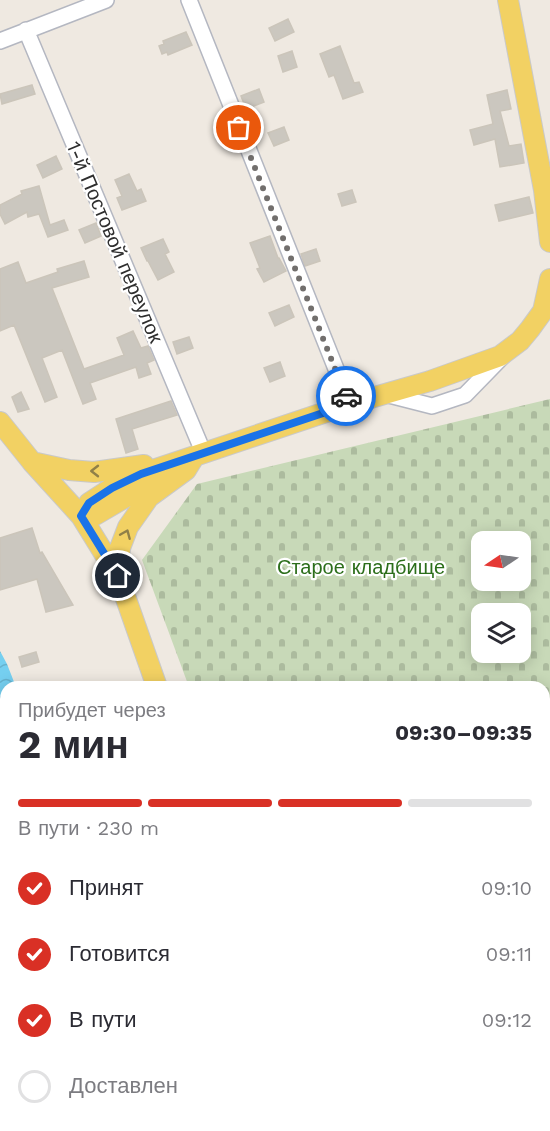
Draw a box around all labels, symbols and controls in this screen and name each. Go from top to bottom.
pin [213,102,264,153]
icon: bag [222,111,255,144]
street label: 1-й Постовой переулок [62,138,168,346]
courier [316,366,376,426]
icon: car [330,380,363,413]
one-way arrow [90,465,99,477]
one-way arrow [119,529,131,540]
north arrow [471,531,531,591]
map controls [471,531,531,663]
pin [92,550,143,601]
park label: Старое кладбище [277,555,445,579]
icon: home [101,559,134,592]
button: layers [471,603,531,663]
text: Прибудет через [18,698,166,722]
text: 09:30–09:35 [395,720,532,745]
text: 2 мин [18,722,129,767]
text: В пути · 230 m [18,816,159,840]
icon: check [18,872,51,905]
text: Принят [69,875,143,900]
text: 09:10 [481,876,532,900]
icon: check [18,938,51,971]
text: Готовится [69,941,170,966]
text: 09:11 [486,942,532,966]
icon: check [18,1004,51,1037]
text: В пути [69,1007,136,1032]
text: 09:12 [482,1008,532,1032]
text: Доставлен [69,1073,178,1098]

